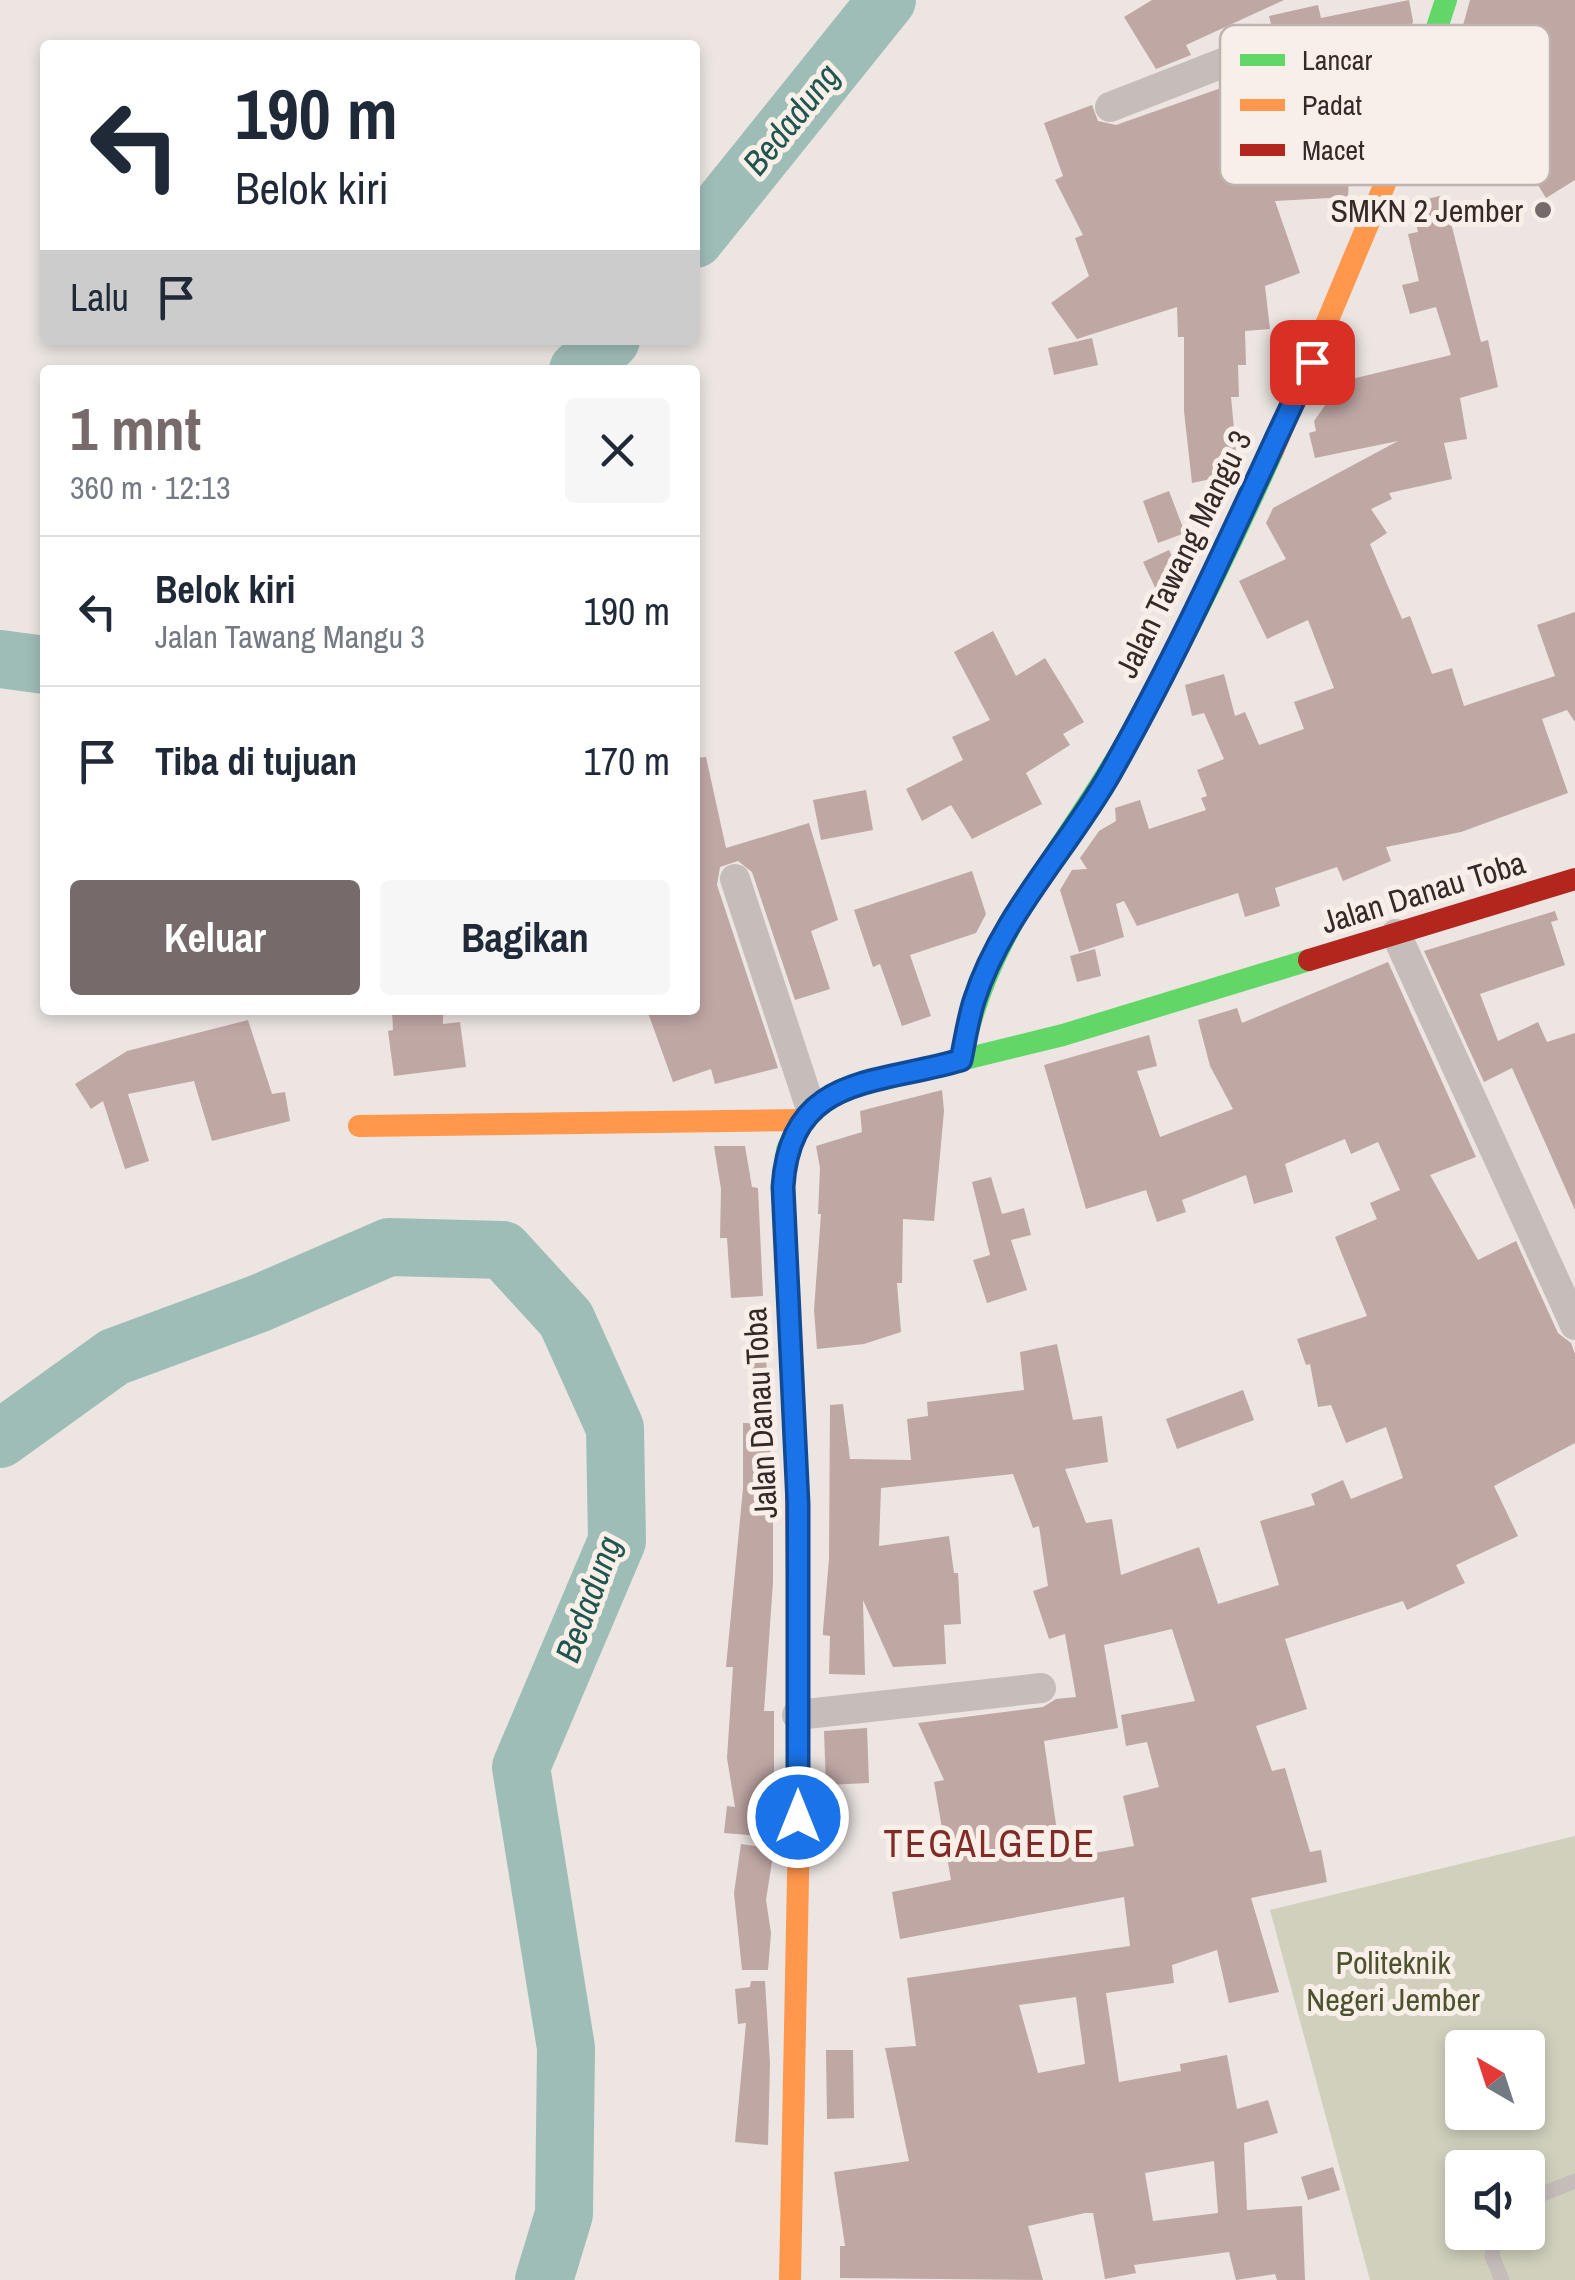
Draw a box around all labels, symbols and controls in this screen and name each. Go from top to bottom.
legend [1220,25,1550,185]
text: Lancar [1302,41,1373,79]
water label: Bedadung [732,53,850,185]
text: 190 m [235,67,398,161]
icon: left [70,80,200,210]
text: Padat [1302,86,1362,124]
text: Macet [1302,131,1365,169]
text: Belok kiri [235,157,389,218]
place label: SMKN 2 Jember [1331,189,1523,232]
marker: SMKN 2 Jember [1532,199,1554,221]
icon: arrive [149,270,204,325]
text: Lalu [70,272,129,323]
pin [1270,320,1355,405]
icon: arrive [1285,335,1340,390]
text: 1 mnt [70,388,201,469]
button: close [565,398,670,503]
street label: Jalan Tawang Mangu 3 [1105,423,1261,685]
text: 360 m · 12:13 [70,466,230,509]
text: Belok kiri [155,564,295,615]
icon: left [70,584,125,639]
text: 190 m [583,586,670,637]
text: Jalan Tawang Mangu 3 [155,615,425,658]
icon: arrive [70,734,125,789]
text: Tiba di tujuan [155,736,357,787]
text: 170 m [583,736,670,787]
street label: Jalan Danau Toba [1316,840,1531,943]
button: Keluar [70,880,360,995]
button: Bagikan [380,880,670,995]
street label: Jalan Danau Toba [733,1306,787,1520]
water label: Bedadung [544,1529,632,1669]
position arrow [746,1765,850,1869]
district label: TEGALGEDE [884,1818,1097,1869]
park label: Politeknik Negeri Jember [1306,1941,1480,2021]
north arrow [1445,2030,1545,2130]
map controls [1445,2030,1545,2250]
button: sound [1445,2150,1545,2250]

